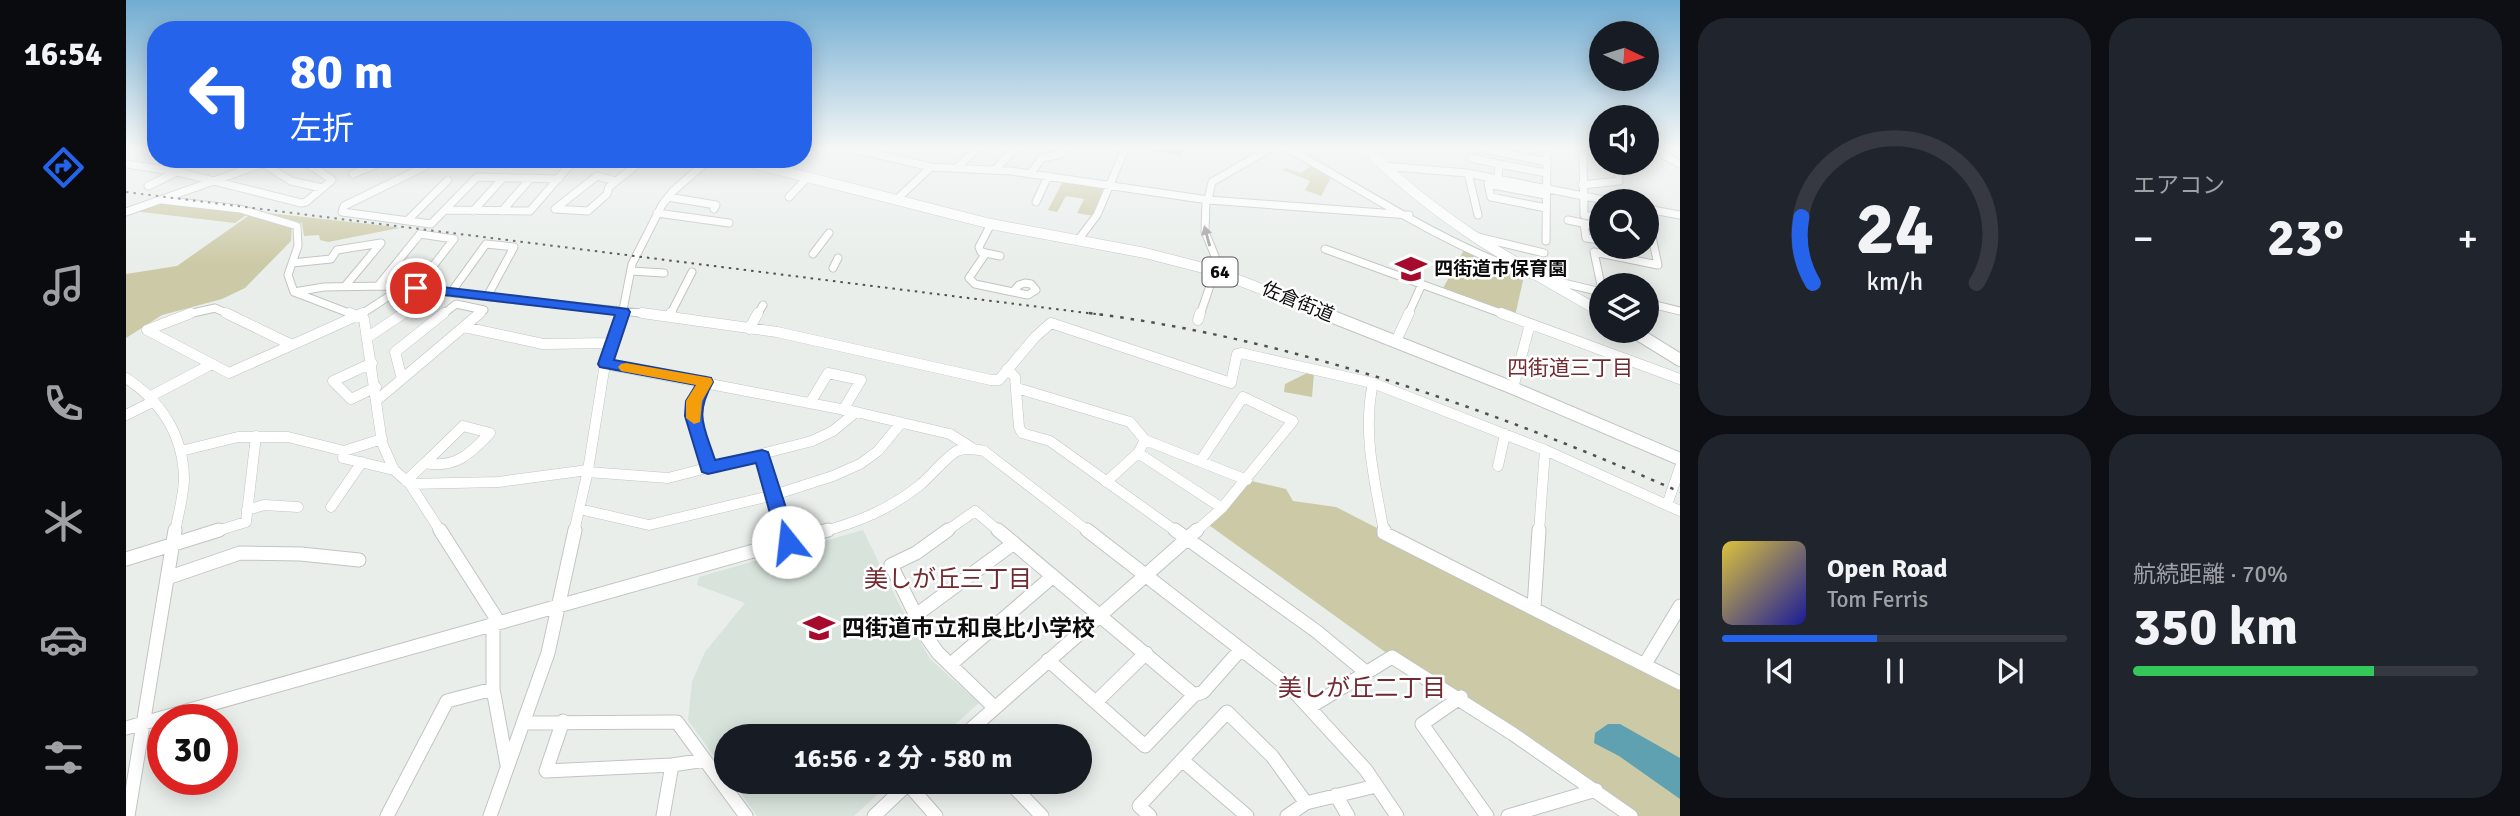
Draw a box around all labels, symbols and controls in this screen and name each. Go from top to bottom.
north arrow [1589,21,1659,91]
map controls [1589,21,1659,343]
text: 16:54 [24,35,102,74]
text: 80 m [290,42,393,102]
icon: left [175,49,266,140]
button: sound [1589,105,1659,175]
text: 左折 [290,109,354,148]
icon: directions [39,143,88,192]
text: エアコン [2133,171,2225,200]
text: 24 [1855,185,1934,274]
button: search [1589,189,1659,259]
text: 23° [2267,206,2344,270]
text: − [2133,215,2154,262]
text: + [2457,215,2478,262]
one-way arrow [1201,225,1212,247]
school or university icon: 四街道市保育園 [1394,252,1428,286]
place label: 四街道市保育園 [1434,257,1567,281]
pin [386,258,446,318]
road number: 64 [1202,258,1238,286]
icon: music [39,261,88,310]
text: km/h [1866,266,1923,297]
icon: arrive [397,269,435,307]
button: layers [1589,273,1659,343]
street label: 佐倉街道 [1258,277,1338,327]
district label: 四街道三丁目 [1507,355,1633,381]
icon: phone [39,379,88,428]
icon: climate [39,497,88,546]
position arrow [751,505,825,579]
text: Open Road [1827,553,1948,585]
text: 航続距離 · 70% [2133,560,2288,589]
district label: 美しが丘三丁目 [864,564,1032,594]
text: Tom Ferris [1827,585,1928,614]
text: 350 km [2133,595,2298,659]
school or university icon: 四街道市立和良比小学校 [802,611,836,645]
place label: 四街道市立和良比小学校 [842,614,1095,643]
icon: car [39,615,88,664]
icon: previous [1761,652,1799,690]
icon: pause [1876,652,1914,690]
icon: next [1991,652,2029,690]
district label: 美しが丘二丁目 [1278,673,1446,703]
speed limit sign: 30 [147,704,238,795]
icon: filters [39,733,88,782]
text: 16:56 · 2 分 · 580 m [794,743,1012,775]

